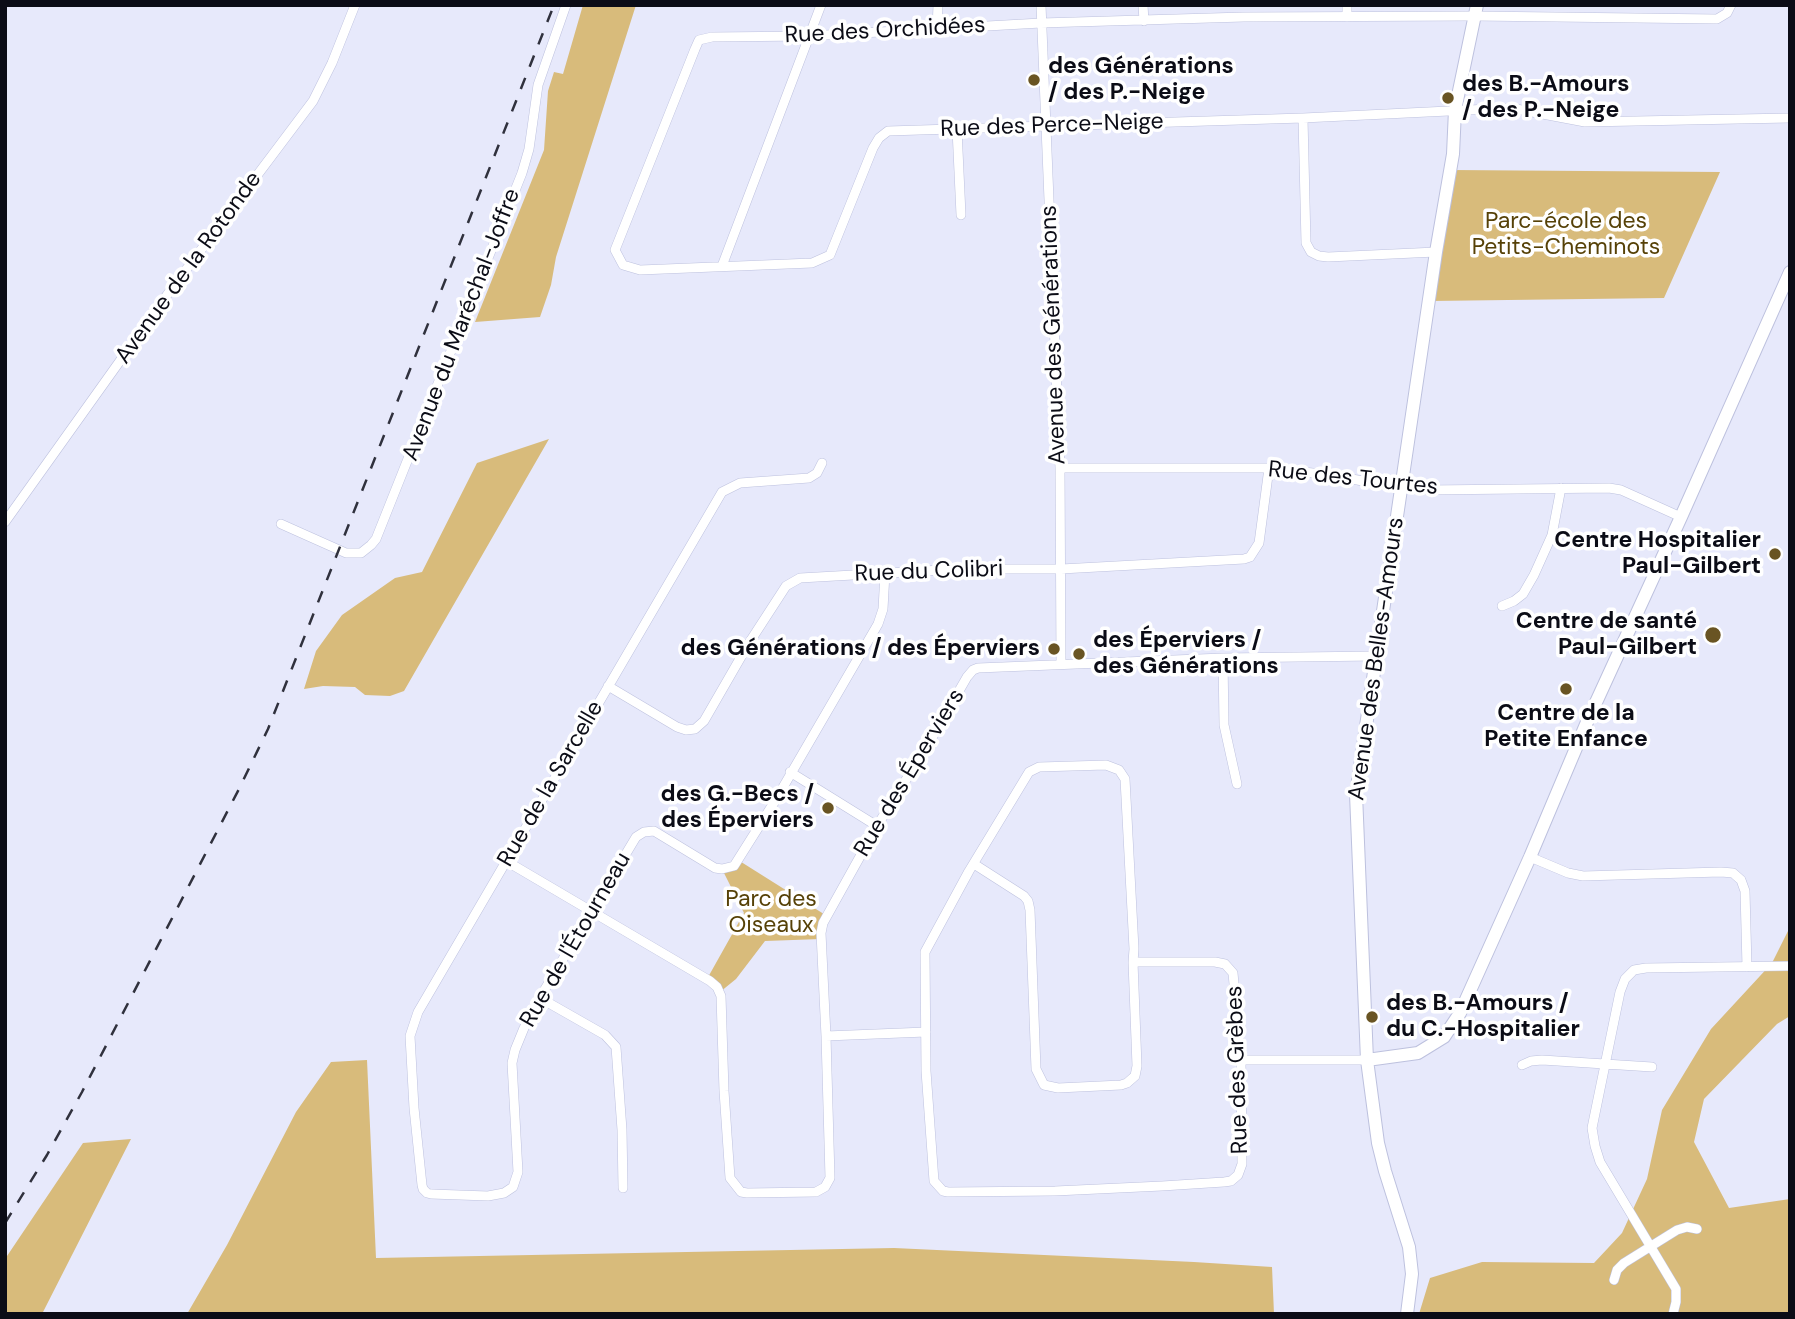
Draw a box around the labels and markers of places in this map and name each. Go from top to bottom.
place label: des Générations / des P.-Neige [1048,53,1234,107]
place label: des B.-Amours / des P.-Neige [1462,71,1629,125]
marker: des Générations / des P.-Neige [1026,72,1042,88]
marker: des B.-Amours / des P.-Neige [1440,90,1456,106]
place label: Centre Hospitalier Paul-Gilbert [1554,527,1761,581]
marker: Centre Hospitalier Paul-Gilbert [1767,546,1783,562]
place label: Centre de santé Paul-Gilbert [1516,608,1697,662]
marker: Centre de santé Paul-Gilbert [1703,625,1723,645]
place label: des Éperviers / des Générations [1093,627,1279,681]
place label: des Générations / des Éperviers [681,635,1040,663]
marker: des Générations / des Éperviers [1046,641,1062,657]
marker: des Éperviers / des Générations [1071,646,1087,662]
marker: Centre de la Petite Enfance [1558,681,1574,697]
place label: Centre de la Petite Enfance [1484,700,1648,754]
place label: des G.-Becs / des Éperviers [661,781,814,835]
marker: des G.-Becs / des Éperviers [820,800,836,816]
place label: des B.-Amours / du C.-Hospitalier [1386,990,1580,1044]
marker: des B.-Amours / du C.-Hospitalier [1364,1009,1380,1025]

